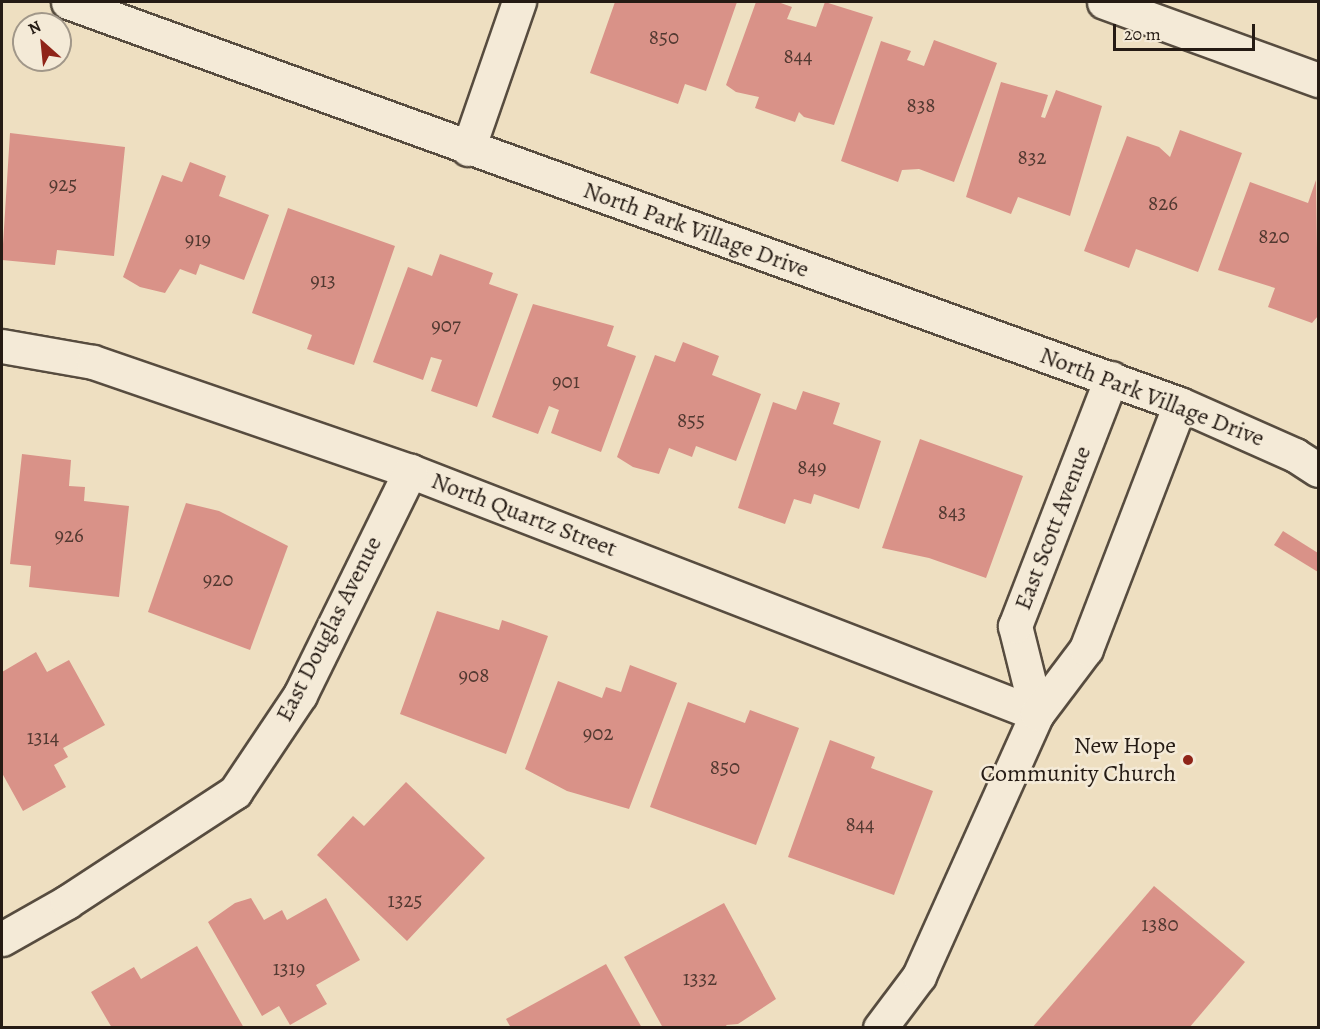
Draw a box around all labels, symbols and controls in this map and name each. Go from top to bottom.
north arrow [12,12,72,72]
scale bar [1116,12,1258,50]
text: N [25,15,45,40]
text: 20 m [1124,22,1161,46]
house number: 850 [649,24,679,50]
house number: 844 [783,43,813,69]
house number: 838 [906,92,936,118]
house number: 832 [1018,144,1046,170]
house number: 925 [49,171,77,197]
street label: North Park Village Drive [579,176,813,284]
house number: 826 [1148,190,1178,216]
house number: 820 [1258,223,1290,249]
house number: 919 [185,226,211,252]
house number: 913 [310,267,336,293]
house number: 907 [431,312,461,338]
street label: North Park Village Drive [1036,341,1268,453]
house number: 901 [552,368,580,394]
house number: 855 [677,407,705,433]
street label: East Scott Avenue [1009,442,1097,614]
house number: 849 [797,454,827,480]
street label: North Quartz Street [427,466,621,564]
house number: 843 [938,499,966,525]
house number: 926 [54,522,84,548]
street label: East Douglas Avenue [270,532,388,726]
house number: 920 [203,566,233,592]
house number: 908 [459,662,489,688]
house number: 902 [583,720,613,746]
house number: 1314 [27,724,59,750]
place label: New Hope Community Church [981,732,1176,788]
marker: New Hope Community Church [1181,753,1195,767]
house number: 850 [710,754,740,780]
house number: 844 [845,811,875,837]
house number: 1325 [388,887,422,913]
house number: 1380 [1141,911,1179,937]
house number: 1319 [273,955,305,981]
house number: 1332 [683,965,717,991]

